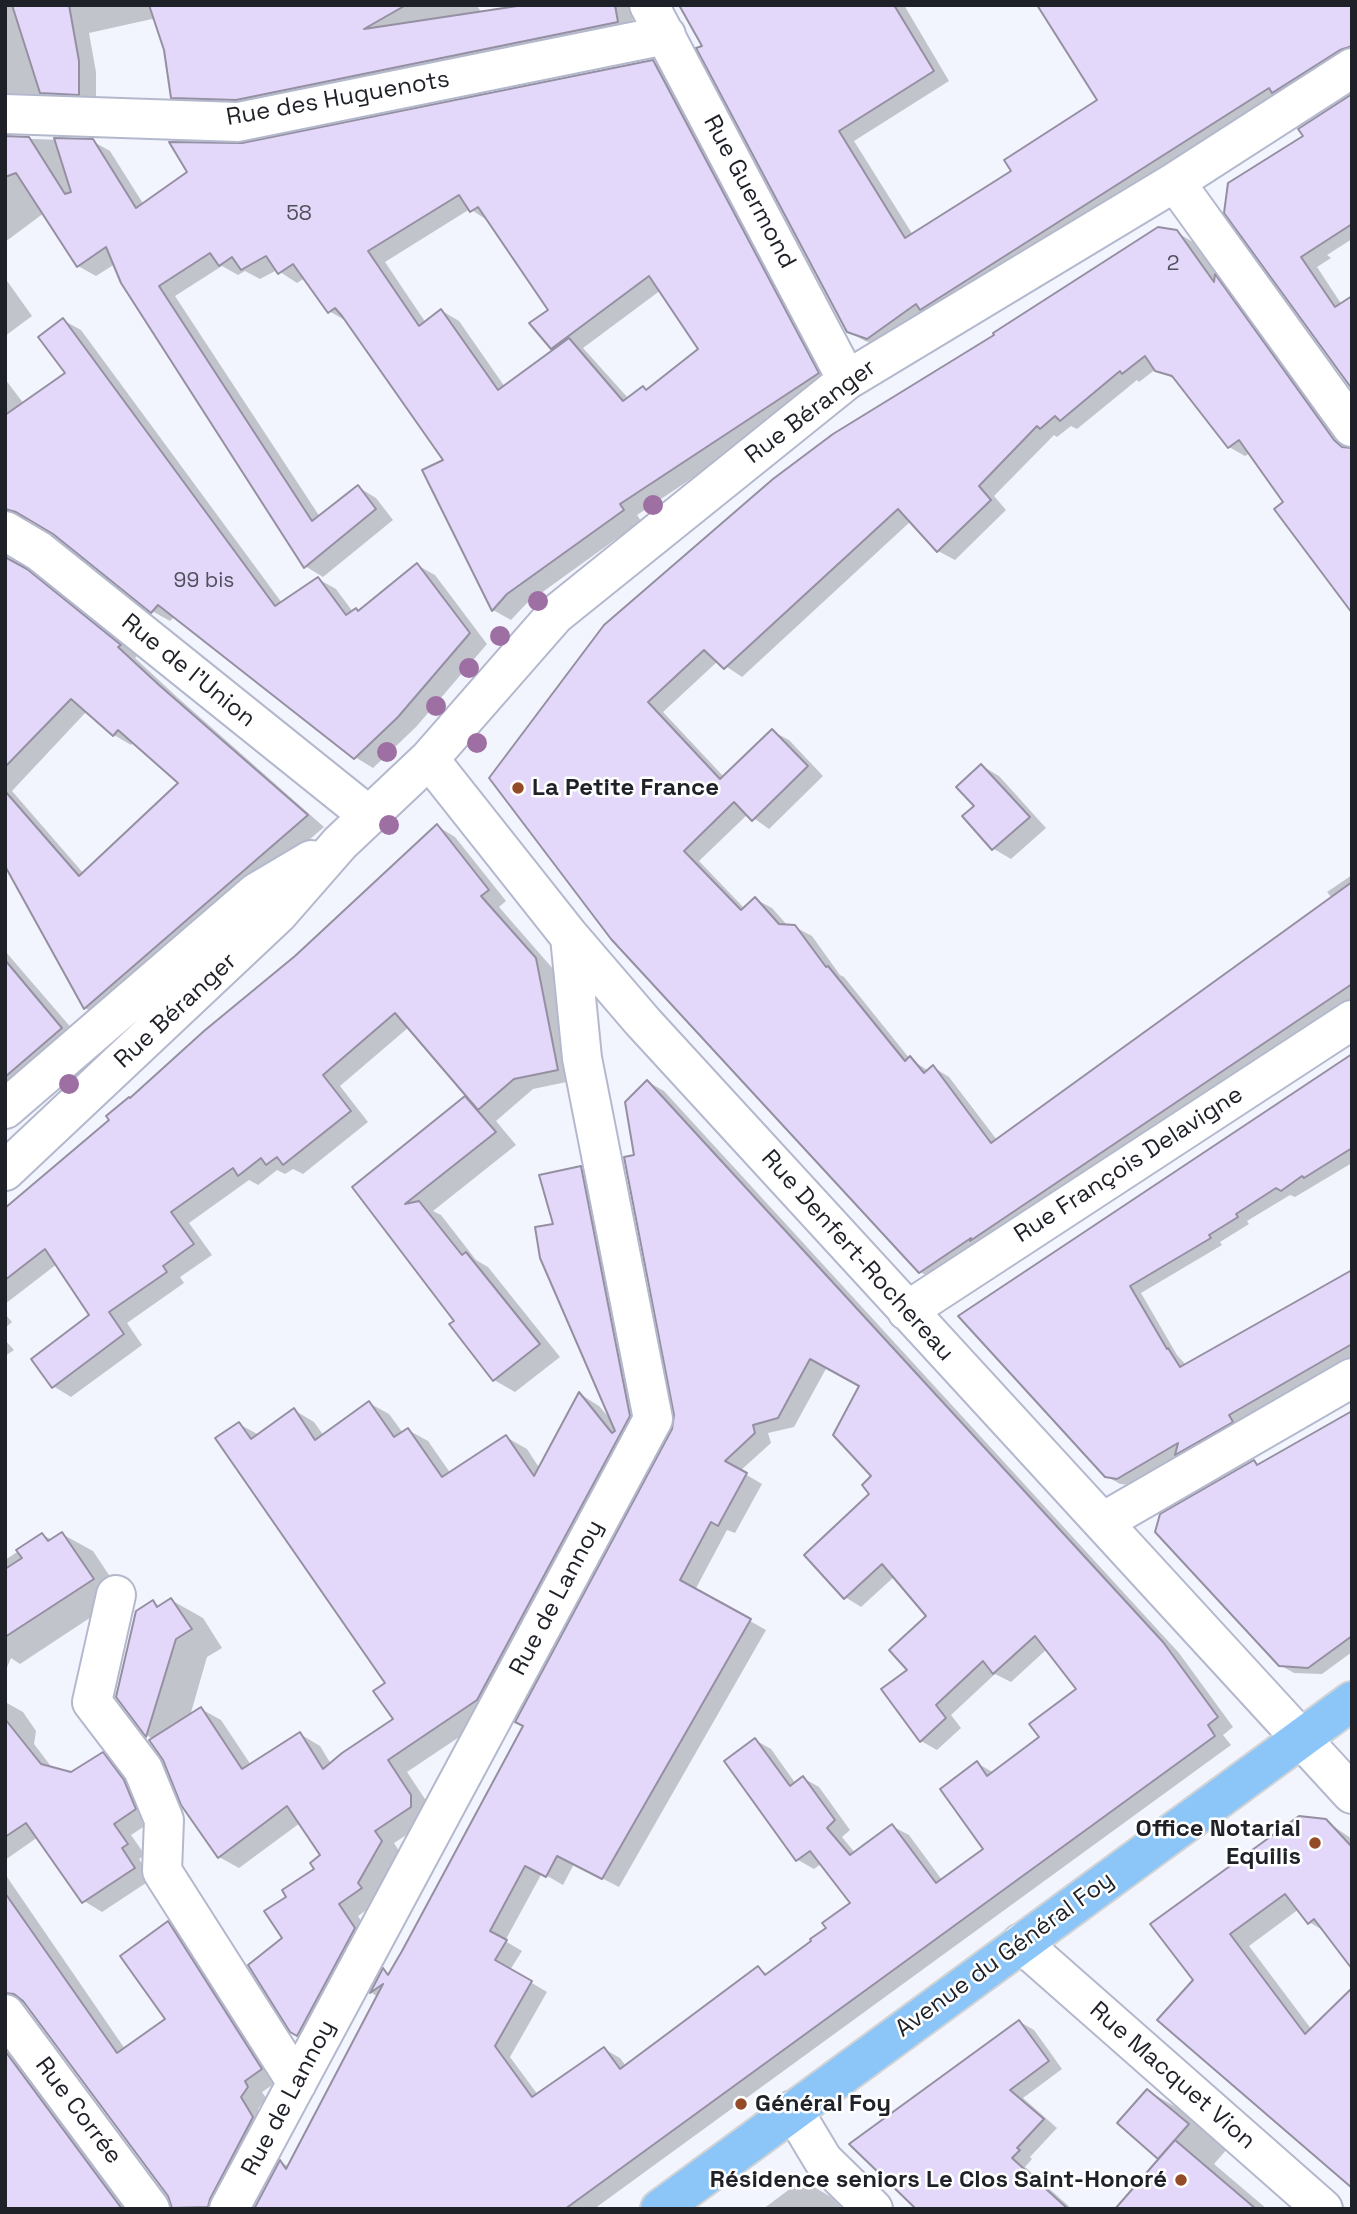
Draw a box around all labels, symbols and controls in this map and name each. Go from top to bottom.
street label: Rue des Huguenots [224,65,452,133]
street label: Rue Guermond [696,110,802,274]
house number: 58 [286,201,312,227]
house number: 2 [1167,251,1179,277]
street label: Rue Béranger [740,354,882,470]
house number: 99 bis [174,568,234,594]
street label: Rue de l'Union [115,608,261,734]
place label: La Petite France [532,774,719,802]
marker: La Petite France [510,780,526,796]
street label: Rue Béranger [109,947,243,1075]
street label: Rue François Delavigne [1009,1080,1249,1250]
street label: Rue Denfert-Rochereau [755,1145,959,1367]
street label: Rue de Lannoy [504,1515,610,1681]
place label: Office Notarial Equilis [1135,1815,1301,1871]
marker: Office Notarial Equilis [1307,1835,1323,1851]
street label: Avenue du Général Foy [890,1866,1120,2044]
street label: Rue Macquet Vion [1083,1996,1261,2156]
street label: Rue de Lannoy [236,2015,342,2181]
street label: Rue Corrée [28,2052,128,2170]
place label: Général Foy [755,2090,891,2118]
marker: Général Foy [733,2096,749,2112]
place label: Résidence seniors Le Clos Saint-Honoré [710,2166,1167,2194]
marker: Résidence seniors Le Clos Saint-Honoré [1173,2172,1189,2188]

